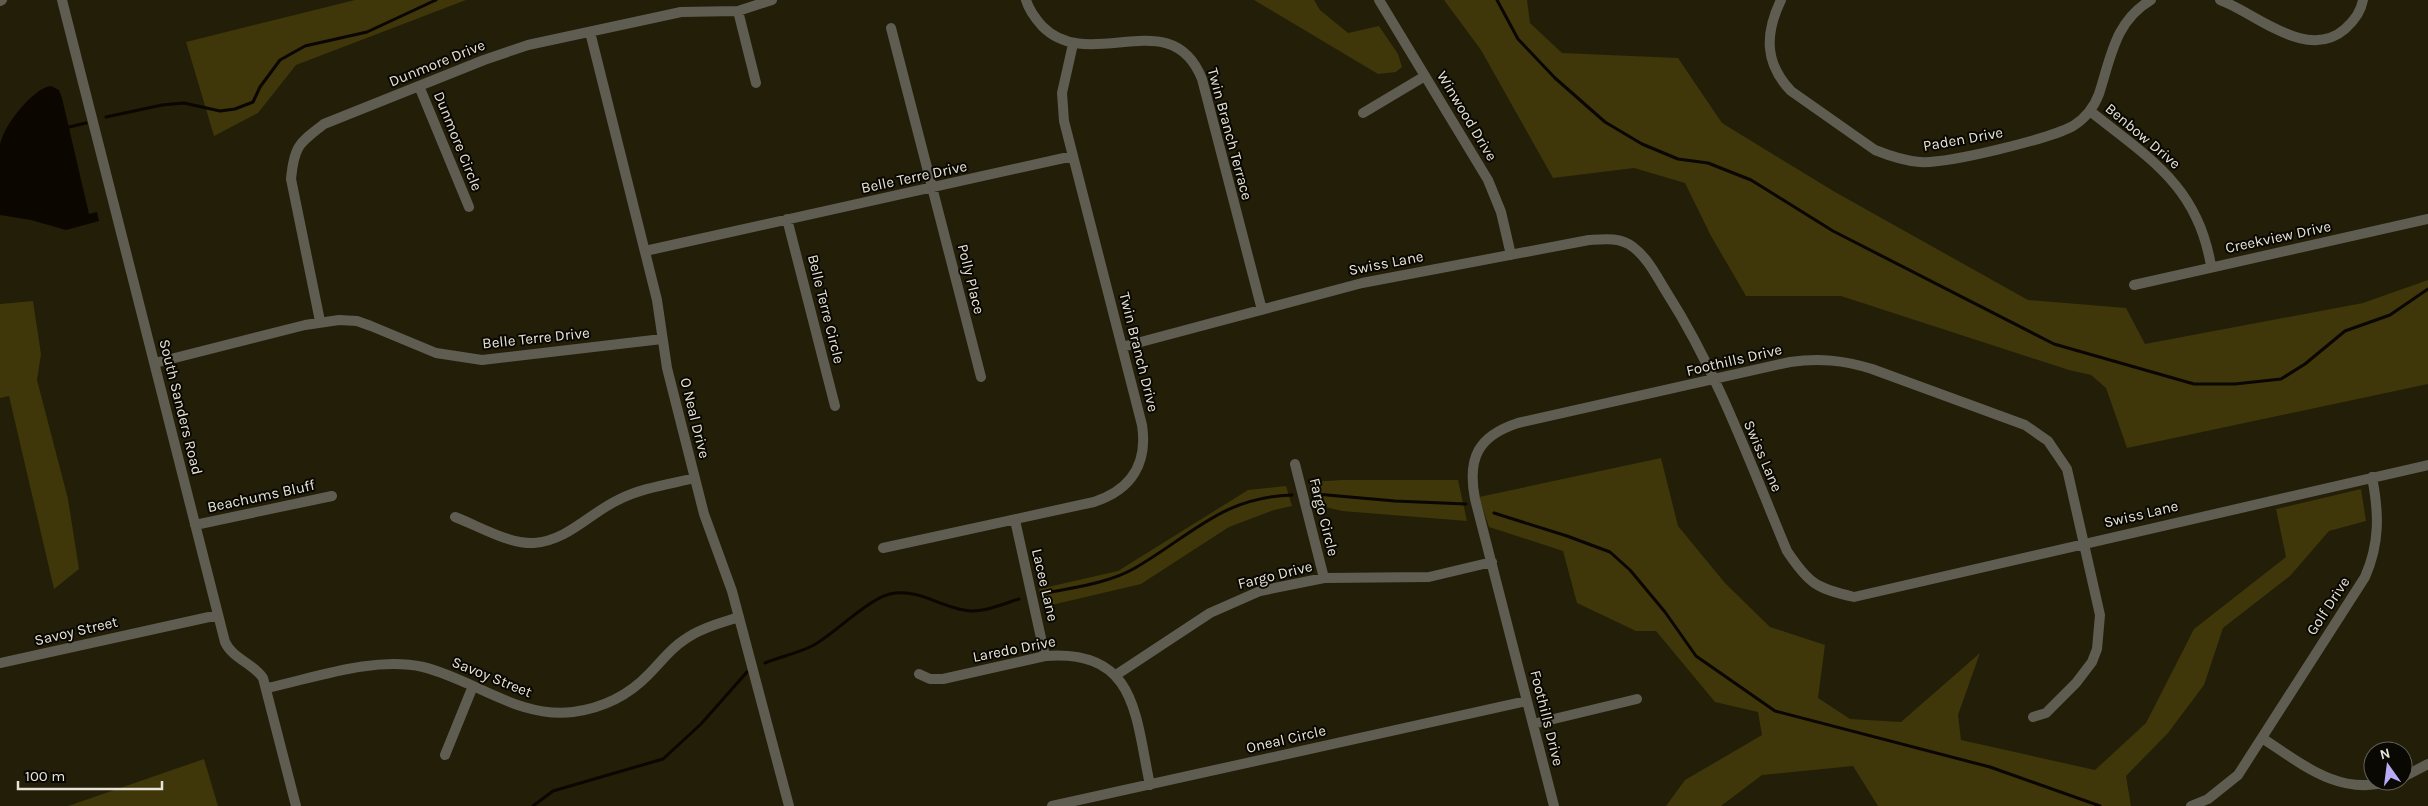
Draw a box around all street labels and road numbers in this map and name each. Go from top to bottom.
street label: Dunmore Drive [386,36,488,90]
street label: Twin Branch Terrace [1204,66,1256,202]
street label: Winwood Drive [1433,68,1501,164]
street label: Dunmore Circle [430,89,486,193]
street label: Benbow Drive [2102,99,2184,173]
street label: Paden Drive [1922,123,2004,155]
street label: Belle Terre Drive [859,157,969,197]
street label: Creekview Drive [2223,217,2333,257]
street label: Polly Place [954,242,988,316]
street label: Swiss Lane [1347,247,1425,279]
street label: Belle Terre Circle [804,253,848,365]
street label: Twin Branch Drive [1115,290,1163,414]
street label: Belle Terre Drive [481,323,591,353]
street label: South Sanders Road [155,337,207,477]
street label: Foothills Drive [1684,340,1784,380]
street label: O Neal Drive [676,376,714,460]
street label: Swiss Lane [1740,418,1786,494]
street label: Beachums Bluff [206,476,317,516]
street label: Fargo Circle [1306,476,1342,558]
street label: Swiss Lane [2102,497,2180,531]
street label: Lacee Lane [1028,547,1062,623]
street label: Fargo Drive [1236,557,1314,593]
street label: Golf Drive [2303,574,2353,638]
street label: Savoy Street [33,613,120,649]
street label: Laredo Drive [971,632,1057,666]
street label: Savoy Street [449,653,535,701]
street label: Foothills Drive [1526,668,1568,768]
street label: Oneal Circle [1244,721,1328,757]

